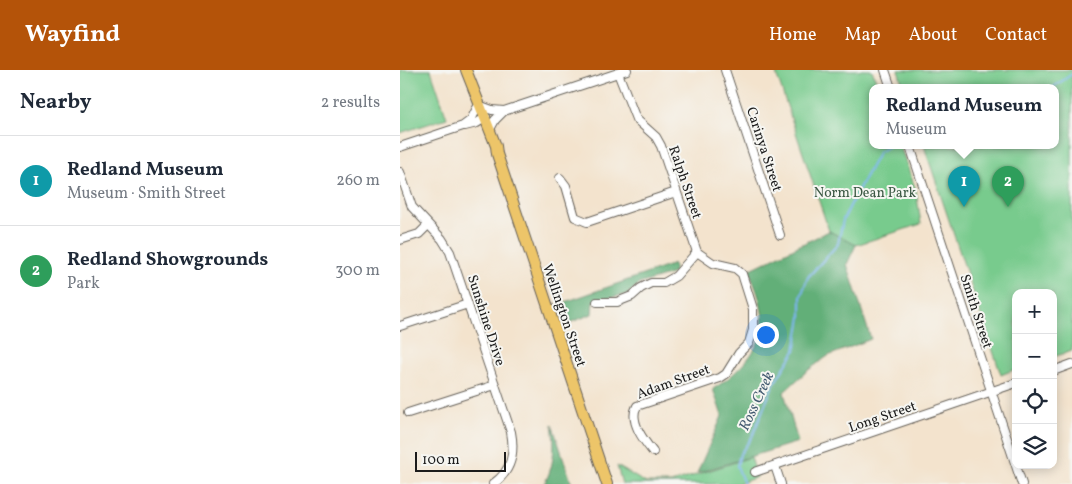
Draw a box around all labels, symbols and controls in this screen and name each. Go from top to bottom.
text: Wayfind [25,18,120,52]
text: Home [769,23,817,48]
text: Map [845,23,881,48]
text: About [909,23,957,48]
text: Contact [985,23,1047,48]
popup [869,84,1059,149]
text: Nearby [20,88,91,117]
text: 2 results [321,92,380,114]
text: Redland Museum [886,93,1042,119]
street label: Carinya Street [741,105,786,194]
text: Museum [886,119,947,141]
street label: Ralph Street [663,143,706,222]
text: Redland Museum [67,157,224,183]
pin: 1 [948,166,980,207]
pin: 2 [992,166,1024,207]
text: 1 [33,170,39,192]
text: 260 m [336,170,380,192]
text: Museum · Smith Street [67,183,226,205]
park label: Norm Dean Park [814,184,917,203]
text: Redland Showgrounds [67,247,268,273]
text: 2 [32,260,40,282]
text: 300 m [335,260,380,282]
street label: Wellington Street [537,261,590,370]
street label: Smith Street [955,272,997,351]
text: Park [67,273,100,295]
street label: Sunshine Drive [462,273,509,369]
map controls [1012,289,1057,469]
button: + [1012,289,1057,334]
your location [753,322,779,348]
button: − [1012,334,1057,379]
street label: Adam Street [634,360,713,404]
water label: Ross Creek [735,369,780,434]
button: locate [1012,379,1057,424]
street label: Long Street [846,397,919,438]
button: layers [1012,424,1057,469]
scale bar [415,449,506,472]
text: 100 m [422,451,460,470]

